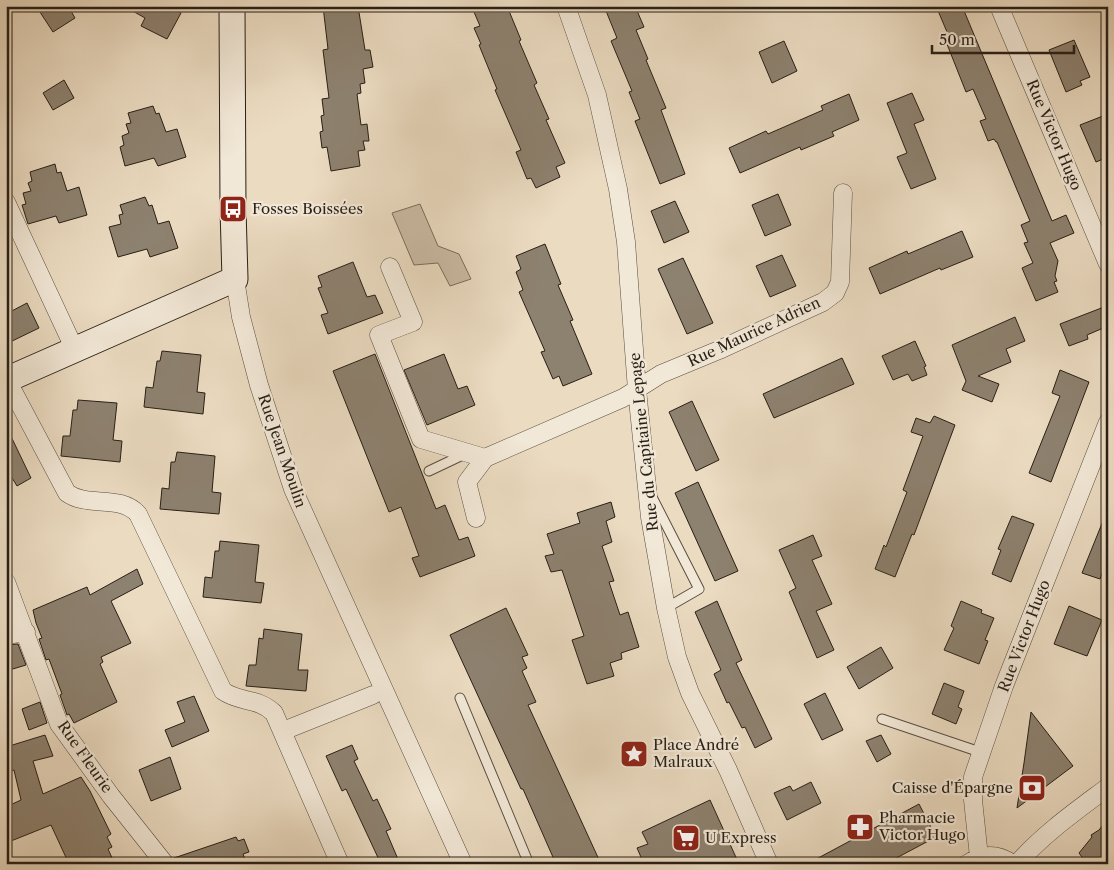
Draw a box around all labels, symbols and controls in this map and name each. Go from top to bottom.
scale bar [932,22,1074,54]
text: 50 m [939,30,975,49]
street label: Rue Victor Hugo [1023,76,1086,193]
bus stop icon: Fosses Boissées [218,194,248,224]
place label: Fosses Boissées [252,199,363,218]
street label: Rue Maurice Adrien [684,292,824,371]
street label: Rue du Capitaine Lepage [625,352,662,532]
street label: Rue Jean Moulin [254,391,311,511]
street label: Rue Victor Hugo [993,577,1054,695]
street label: Rue Fleurie [54,717,117,796]
place label: Place André Malraux [653,735,739,771]
place icon: Place André Malraux [619,739,649,769]
bank icon: Caisse d'Épargne [1017,773,1047,803]
place label: Caisse d'Épargne [892,778,1013,797]
place label: Pharmacie Victor Hugo [878,808,966,844]
pharmacy icon: Pharmacie Victor Hugo [845,812,875,842]
supermarket icon: U Express [671,823,701,853]
place label: U Express [705,828,777,847]

